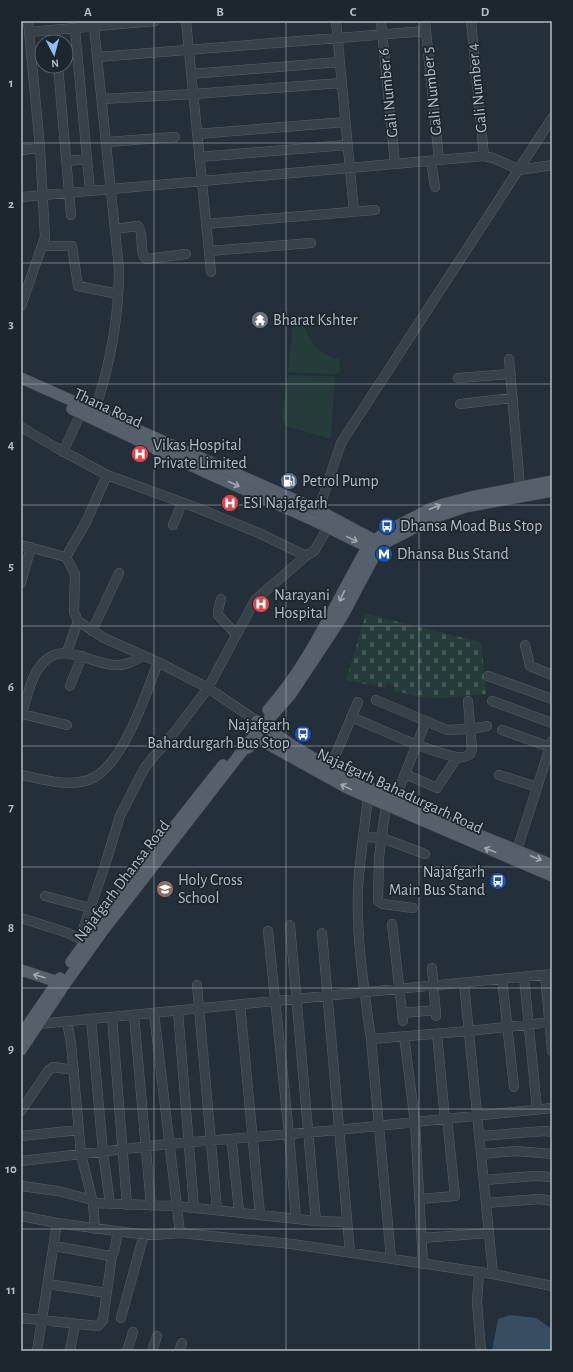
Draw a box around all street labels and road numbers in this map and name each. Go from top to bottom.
street label: Gali Number 4 [464,42,490,134]
street label: Gali Number 5 [419,46,445,136]
street label: Gali Number 6 [375,48,401,138]
street label: Thana Road [71,385,145,431]
street label: Najafgarh Bahadurgarh Road [314,746,485,837]
street label: Najafgarh Dhansa Road [71,818,173,945]

